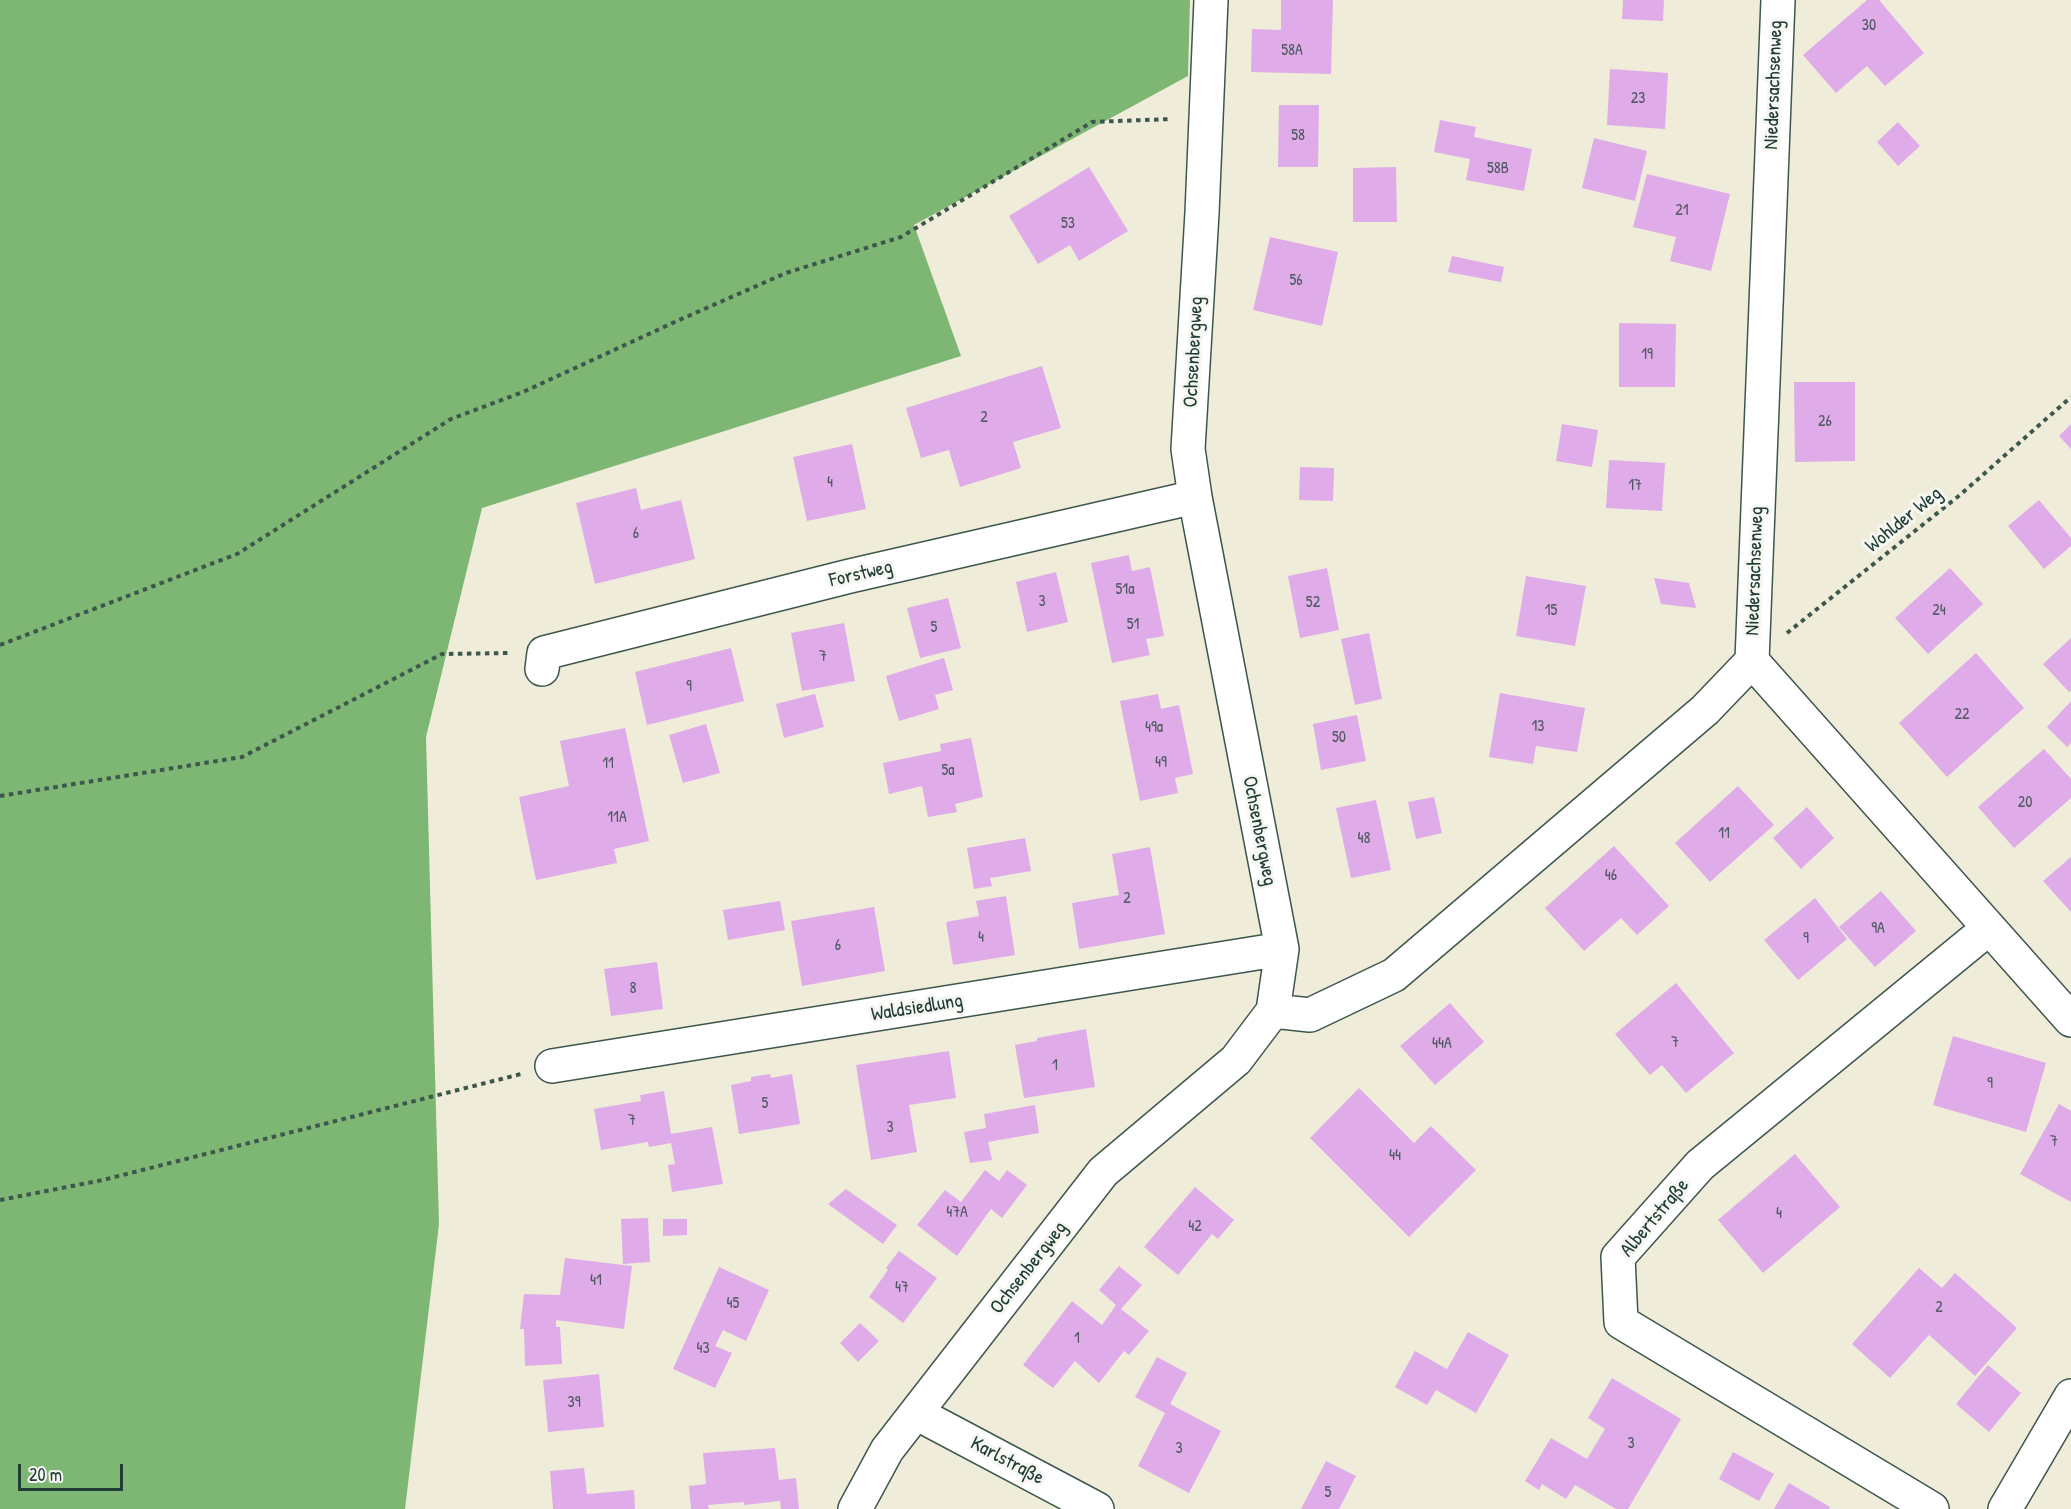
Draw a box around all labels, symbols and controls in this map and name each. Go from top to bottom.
house number: 30 [1862,16,1876,36]
street label: Niedersachsenweg [1760,20,1788,150]
house number: 58A [1281,41,1303,61]
house number: 23 [1631,89,1645,109]
house number: 58 [1291,126,1305,146]
house number: 58B [1487,159,1509,179]
house number: 21 [1675,201,1689,221]
house number: 53 [1061,214,1075,234]
house number: 56 [1289,271,1303,291]
street label: Ochsenbergweg [1179,296,1209,408]
house number: 19 [1641,345,1653,365]
house number: 2 [980,408,988,428]
house number: 26 [1818,412,1832,432]
house number: 4 [827,473,833,493]
house number: 17 [1628,476,1642,496]
street label: Wohlder Weg [1861,482,1947,558]
street label: Niedersachsenweg [1741,506,1769,636]
house number: 6 [633,524,639,544]
street label: Forstweg [827,555,895,593]
house number: 51a [1116,580,1134,600]
house number: 3 [1038,592,1046,612]
house number: 52 [1306,593,1320,613]
house number: 15 [1545,601,1557,621]
house number: 24 [1932,601,1946,621]
house number: 51 [1127,615,1139,635]
house number: 5 [931,618,937,638]
house number: 7 [819,647,827,667]
house number: 9 [686,677,692,697]
house number: 22 [1955,705,1969,725]
house number: 13 [1532,717,1544,737]
house number: 49a [1145,718,1163,738]
house number: 50 [1332,728,1346,748]
house number: 49 [1155,753,1167,773]
house number: 11 [602,754,614,774]
house number: 5a [941,761,955,781]
street label: Ochsenbergweg [1237,774,1281,888]
house number: 20 [2018,793,2032,813]
house number: 11A [607,808,627,828]
house number: 11 [1718,824,1730,844]
house number: 48 [1358,829,1370,849]
house number: 46 [1605,866,1617,886]
house number: 2 [1123,889,1131,909]
house number: 9A [1871,919,1885,939]
house number: 4 [978,928,984,948]
house number: 9 [1803,929,1809,949]
house number: 6 [835,936,841,956]
house number: 8 [630,979,636,999]
street label: Waldsiedlung [869,989,965,1027]
house number: 7 [1671,1033,1679,1053]
house number: 44A [1432,1034,1452,1054]
house number: 1 [1052,1056,1058,1076]
house number: 9 [1987,1074,1993,1094]
house number: 5 [762,1094,768,1114]
house number: 7 [628,1111,636,1131]
house number: 3 [886,1118,894,1138]
house number: 7 [2050,1132,2058,1152]
house number: 44 [1389,1146,1401,1166]
street label: Albertstraße [1615,1174,1695,1262]
house number: 47A [946,1203,968,1223]
house number: 4 [1776,1204,1782,1224]
street label: Ochsenbergweg [985,1217,1073,1319]
house number: 42 [1188,1217,1202,1237]
house number: 41 [590,1271,602,1291]
house number: 47 [895,1278,909,1298]
house number: 45 [727,1294,739,1314]
house number: 2 [1935,1298,1943,1318]
house number: 1 [1074,1329,1080,1349]
house number: 43 [696,1339,710,1359]
house number: 39 [567,1393,581,1413]
street label: Karlstraße [966,1432,1048,1490]
house number: 3 [1627,1434,1635,1454]
house number: 3 [1175,1439,1183,1459]
scale bar [21,1452,126,1490]
text: 20 m [29,1462,62,1487]
house number: 5 [1325,1483,1331,1503]

